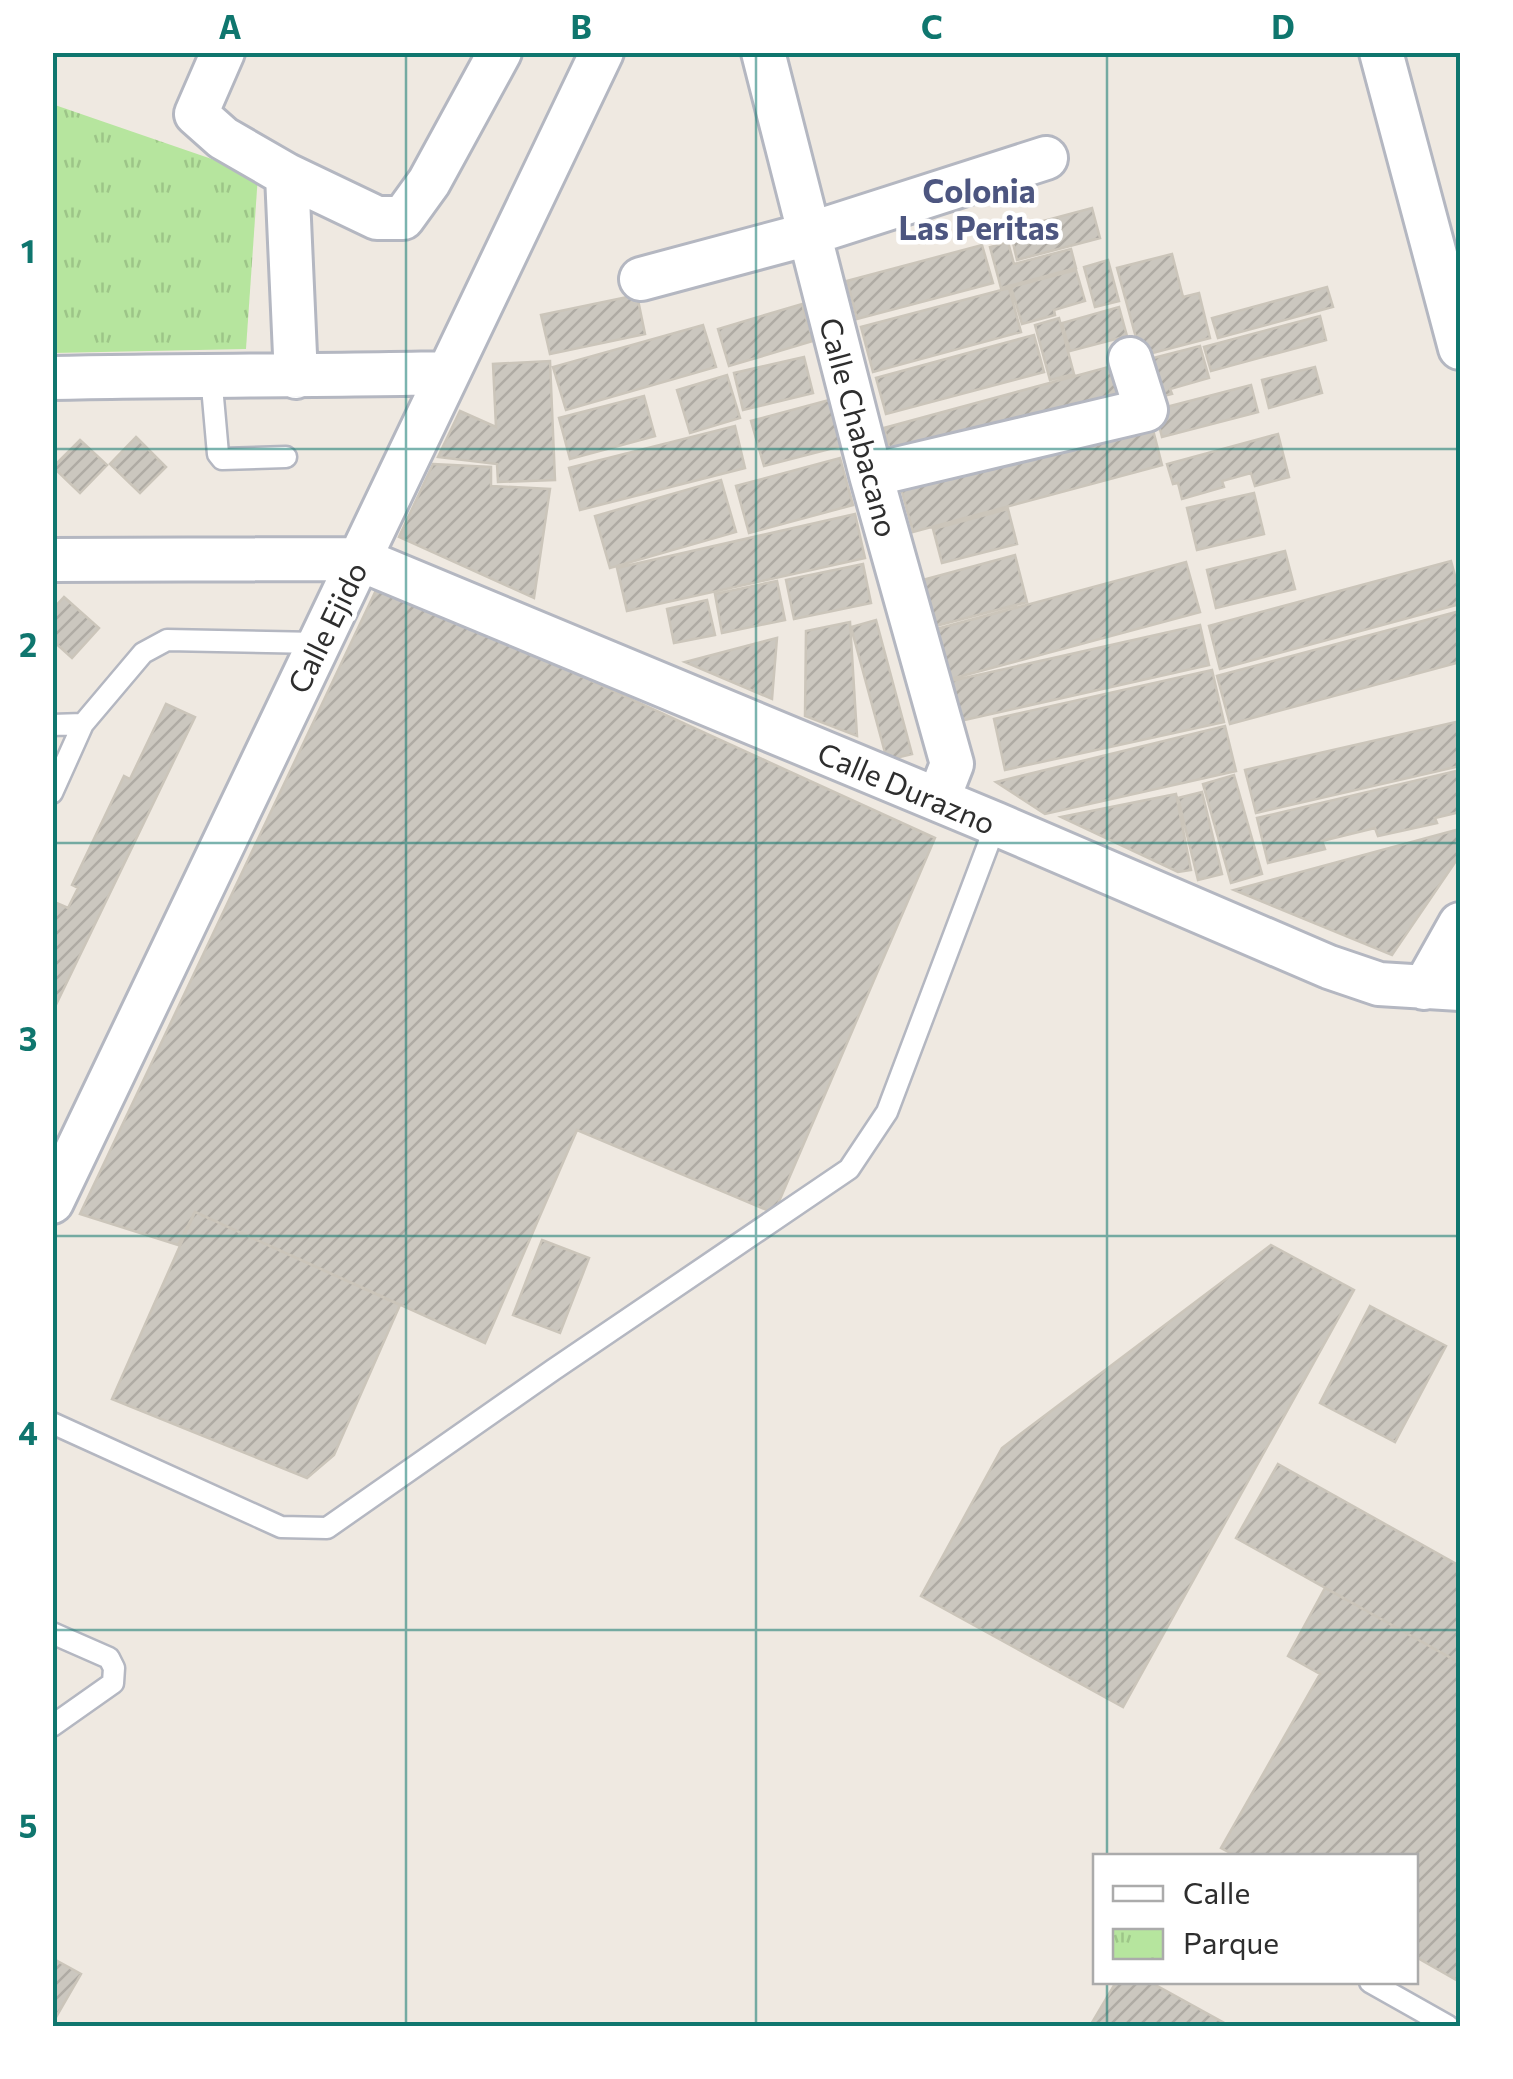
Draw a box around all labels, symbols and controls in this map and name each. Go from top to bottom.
text: A [219,6,242,46]
text: B [570,6,592,46]
text: C [921,6,943,46]
text: D [1271,6,1295,46]
district label: Colonia Las Peritas [898,170,1060,247]
text: 1 [21,230,35,270]
street label: Calle Chabacano [813,313,907,541]
street label: Calle Ejido [278,555,374,699]
text: 2 [19,624,37,664]
street label: Calle Durazno [813,733,1001,841]
text: 3 [19,1018,37,1058]
text: 4 [18,1412,38,1452]
text: 5 [19,1805,37,1845]
legend [1093,1854,1418,1984]
text: Calle [1183,1873,1250,1910]
text: Parque [1183,1923,1279,1960]

